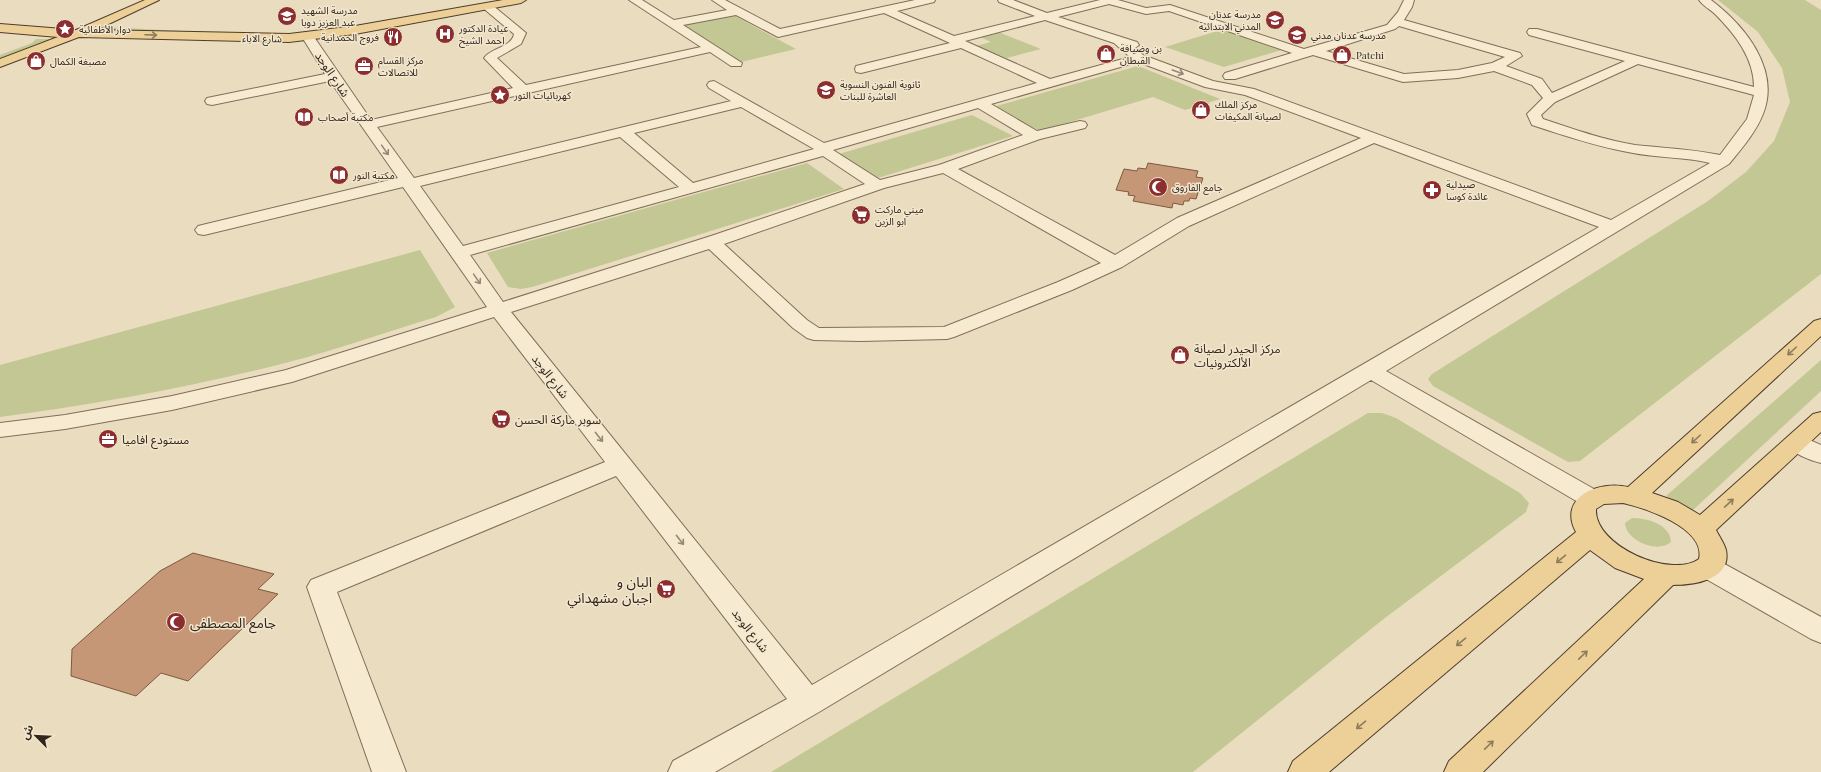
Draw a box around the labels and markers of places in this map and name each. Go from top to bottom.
place label: مدرسة الشهيد عبد العزيز دوبا [301,3,358,29]
school or university icon: مدرسة الشهيد عبد العزيز دوبا [276,5,298,27]
place label: مدرسة عدنان المدني الابتدائية [1199,7,1261,34]
school or university icon: مدرسة عدنان المدني الابتدائية [1264,9,1286,31]
place icon: دوار الأطفائية [54,18,76,40]
place label: عيادة الدكتور احمد الشيخ [458,21,509,48]
place label: دوار الأطفائية [79,22,131,36]
hospital icon: عيادة الدكتور احمد الشيخ [434,23,456,45]
school or university icon: مدرسة عدنان مدني [1286,24,1308,46]
restaurant icon: فروج الحمدانية [382,26,404,48]
place label: مدرسة عدنان مدني [1311,28,1386,43]
place label: فروج الحمدانية [321,30,380,45]
place label: بن وضيافة القبطان [1120,41,1162,67]
shop icon: بن وضيافة القبطان [1095,43,1117,65]
shop icon: Patchi [1331,44,1353,66]
place label: Patchi [1356,48,1384,62]
shop icon: مصبغة الكمال [25,50,47,72]
place label: مركز القسام للاتصالات [378,53,424,79]
place label: مصبغة الكمال [50,54,106,68]
office icon: مركز القسام للاتصالات [353,55,375,77]
place label: ثانوية الفنون النسوية العاشرة للبنات [840,77,921,103]
school or university icon: ثانوية الفنون النسوية العاشرة للبنات [815,79,837,101]
place icon: كهربائيات النور [489,84,511,106]
place label: كهربائيات النور [513,88,572,102]
place label: مركز الملك لصيانة المكيفات [1215,97,1282,123]
shop icon: مركز الملك لصيانة المكيفات [1190,99,1212,121]
library icon: مكتبة أصحاب [293,106,315,128]
place label: مكتبة أصحاب [318,110,373,124]
library icon: مكتبة النور [328,164,350,186]
place label: مكتبة النور [352,168,395,182]
mosque icon: جامع الفاروق [1147,176,1169,198]
place label: صيدلية عائدة كوسا [1446,177,1488,203]
pharmacy icon: صيدلية عائدة كوسا [1421,179,1443,201]
place label: جامع الفاروق [1172,180,1223,195]
place label: ميني ماركت ابو الزين [875,202,924,228]
supermarket icon: ميني ماركت ابو الزين [850,204,872,226]
place label: مركز الحيدر لصيانة الألكترونيات [1194,340,1281,370]
shop icon: مركز الحيدر لصيانة الألكترونيات [1169,344,1191,366]
supermarket icon: سوبر ماركة الحسن [490,408,512,430]
place label: سوبر ماركة الحسن [515,411,601,427]
office icon: مستودع افاميا [97,428,119,450]
place label: مستودع افاميا [122,431,189,449]
place label: البان و اجبان مشهداني [567,572,652,609]
supermarket icon: البان و اجبان مشهداني [655,578,677,600]
mosque icon: جامع المصطفى [165,611,187,633]
place label: جامع المصطفى [190,613,276,634]

